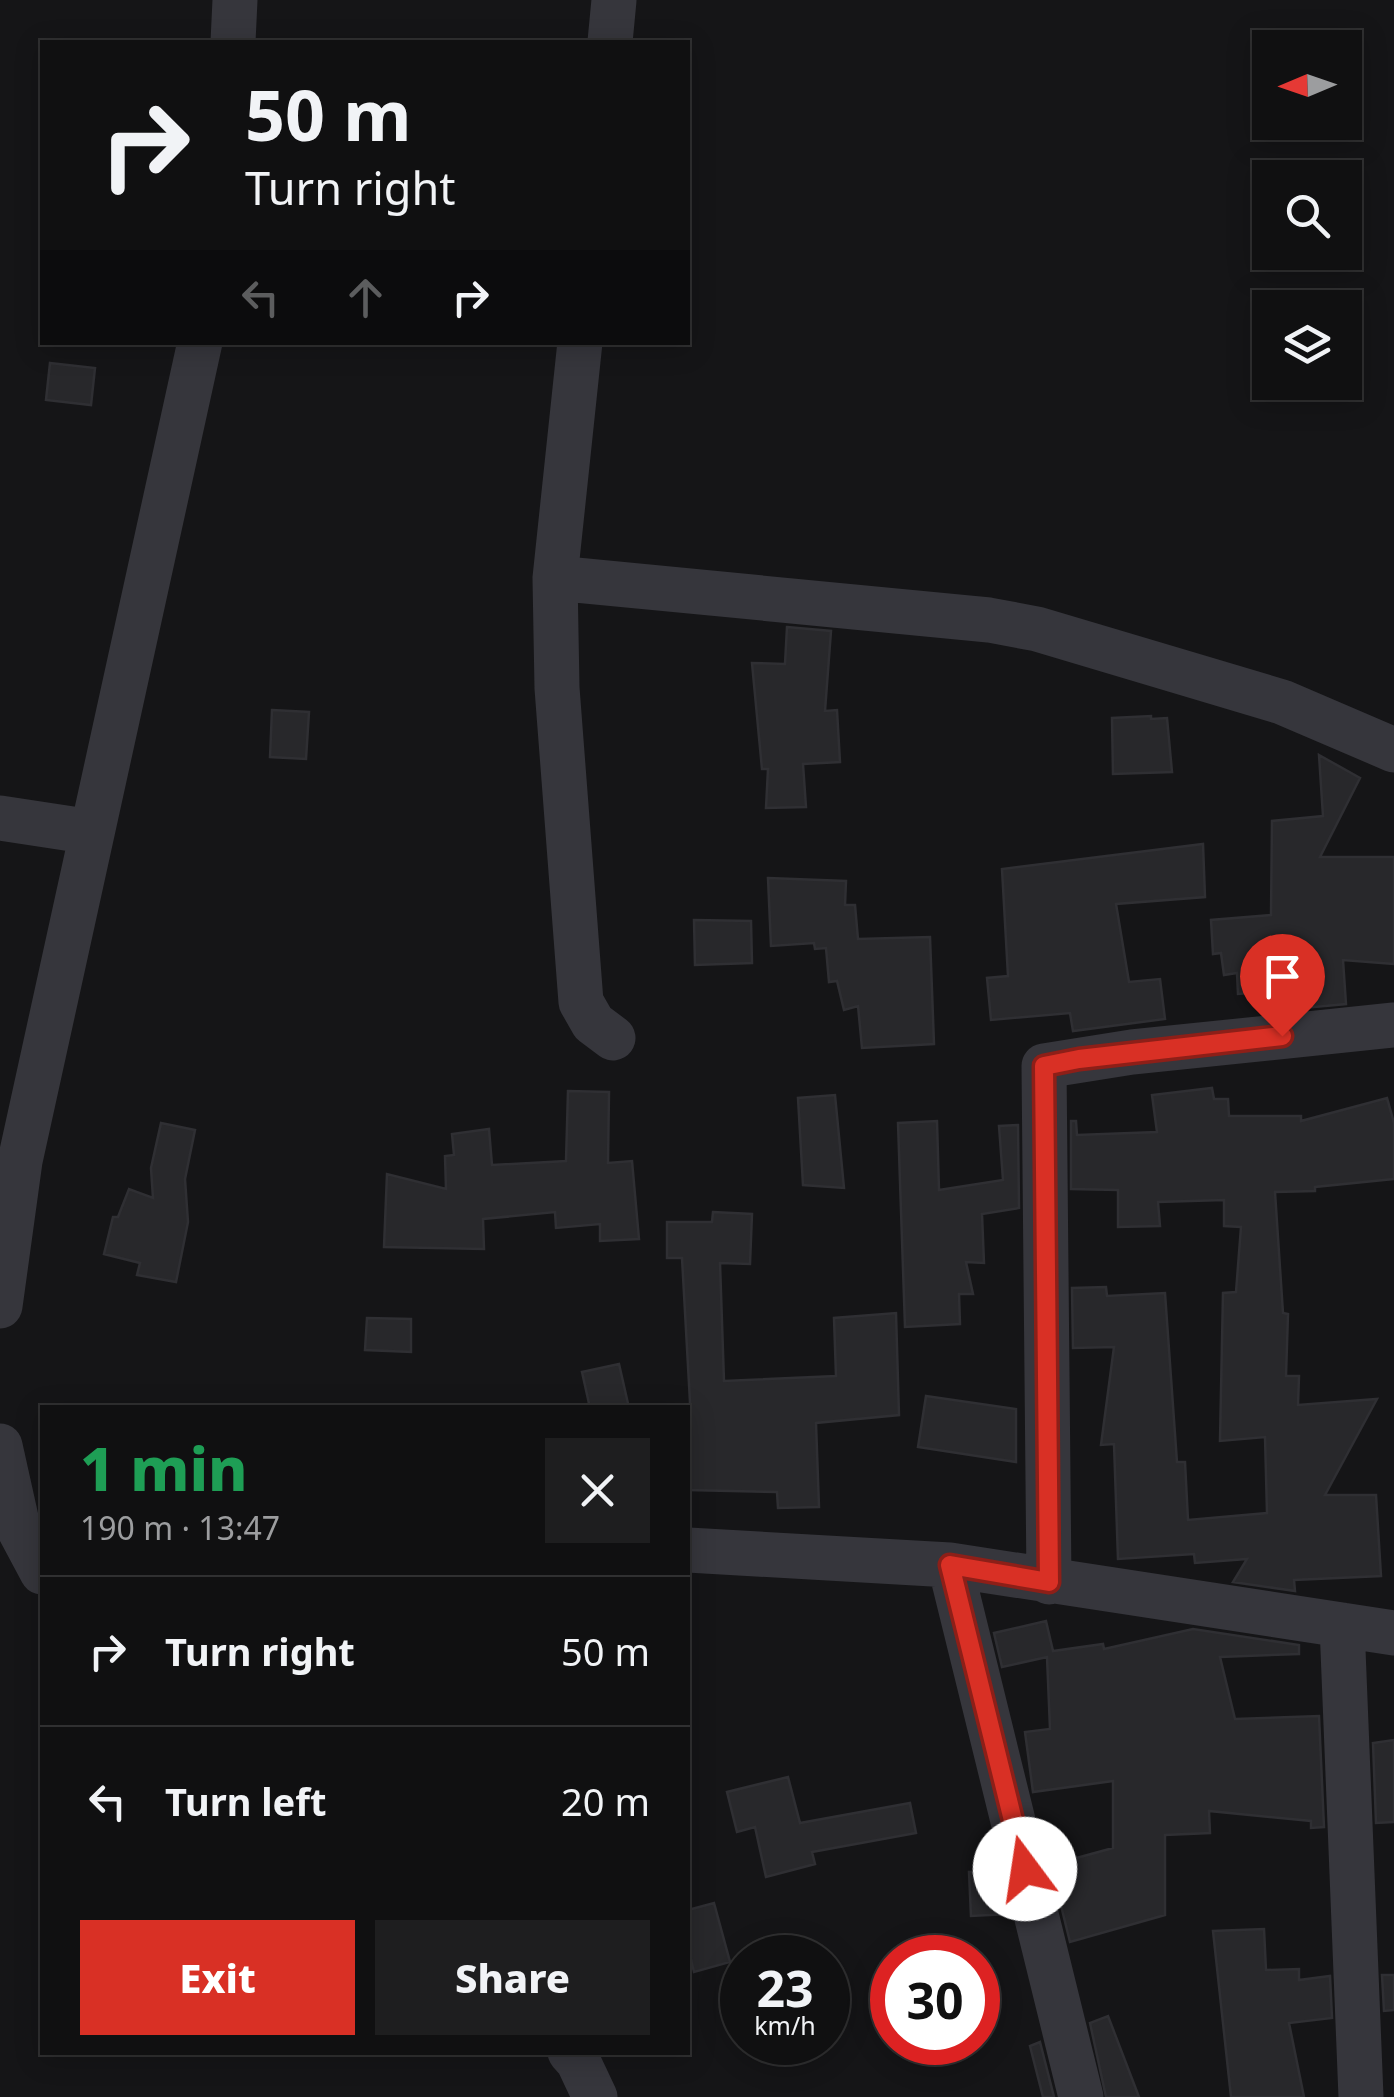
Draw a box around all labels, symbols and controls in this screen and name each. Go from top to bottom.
north arrow [1252,30,1362,140]
map controls [1252,30,1362,400]
text: 50 m [245,66,412,162]
icon: right [80,80,210,210]
text: Turn right [245,157,456,218]
button: search [1252,160,1362,270]
icon: left [233,270,288,325]
icon: ahead [338,270,393,325]
icon: right [443,270,498,325]
button: layers [1252,290,1362,400]
pin [1240,934,1325,1037]
icon: arrive [1255,949,1310,1004]
text: 1 min [80,1427,248,1509]
button: close [545,1438,650,1543]
text: 190 m · 13:47 [80,1506,280,1549]
icon: right [80,1624,135,1679]
text: Turn right [165,1625,355,1677]
text: 50 m [561,1625,650,1677]
icon: left [80,1774,135,1829]
text: Turn left [165,1775,327,1827]
text: 20 m [561,1775,650,1827]
position arrow [973,1817,1077,1921]
button: Exit [80,1920,355,2035]
button: Share [375,1920,650,2035]
speed limit sign: 30 [870,1935,1000,2065]
text: 23 [756,1954,814,2022]
text: km/h [754,2008,816,2042]

